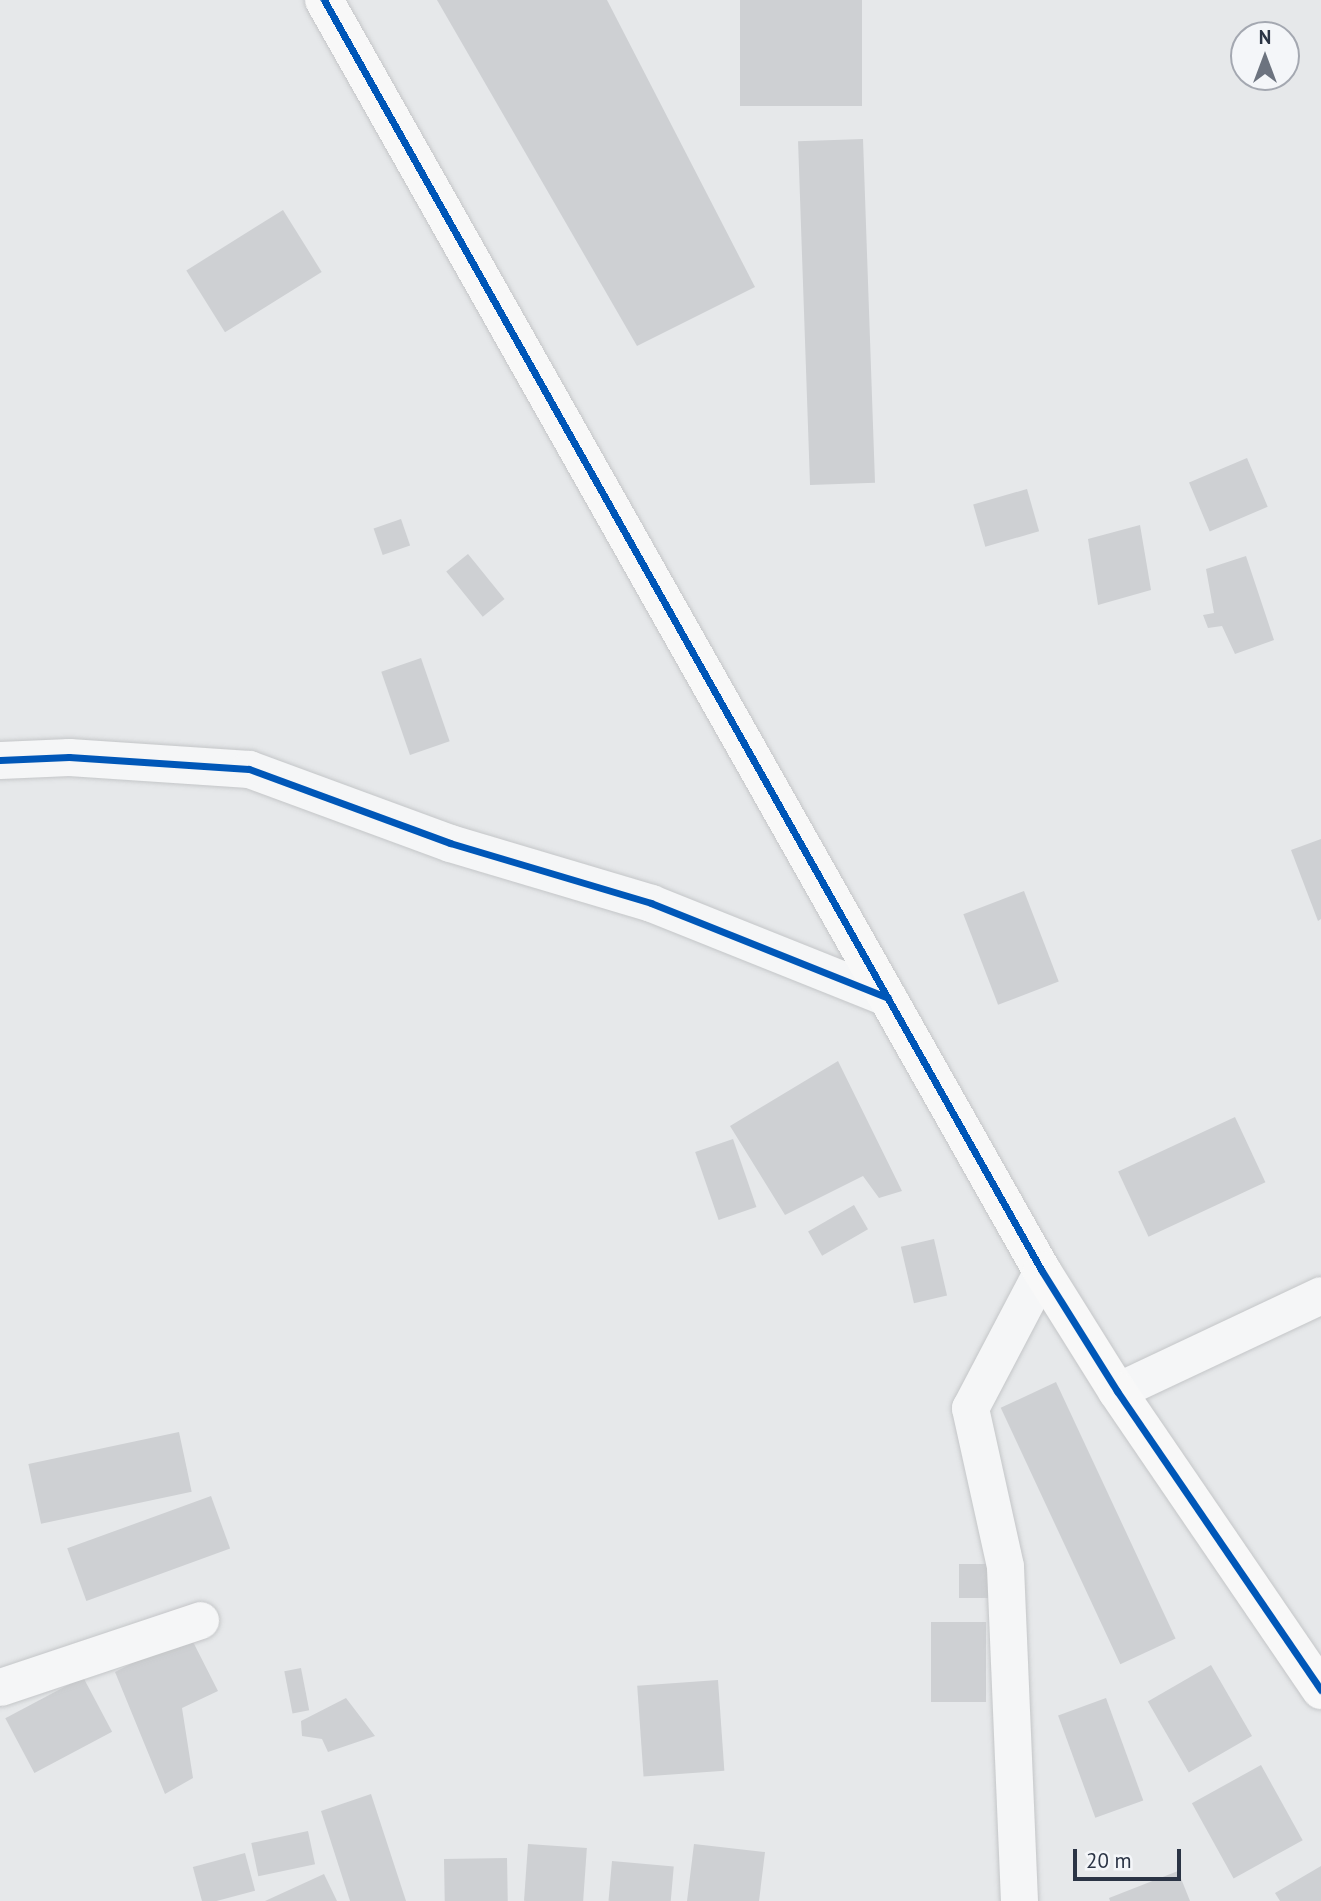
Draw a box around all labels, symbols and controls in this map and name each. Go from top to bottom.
north arrow [1230,21,1300,91]
text: N [1259,25,1271,49]
scale bar [1076,1834,1184,1878]
text: 20 m [1086,1847,1132,1874]

